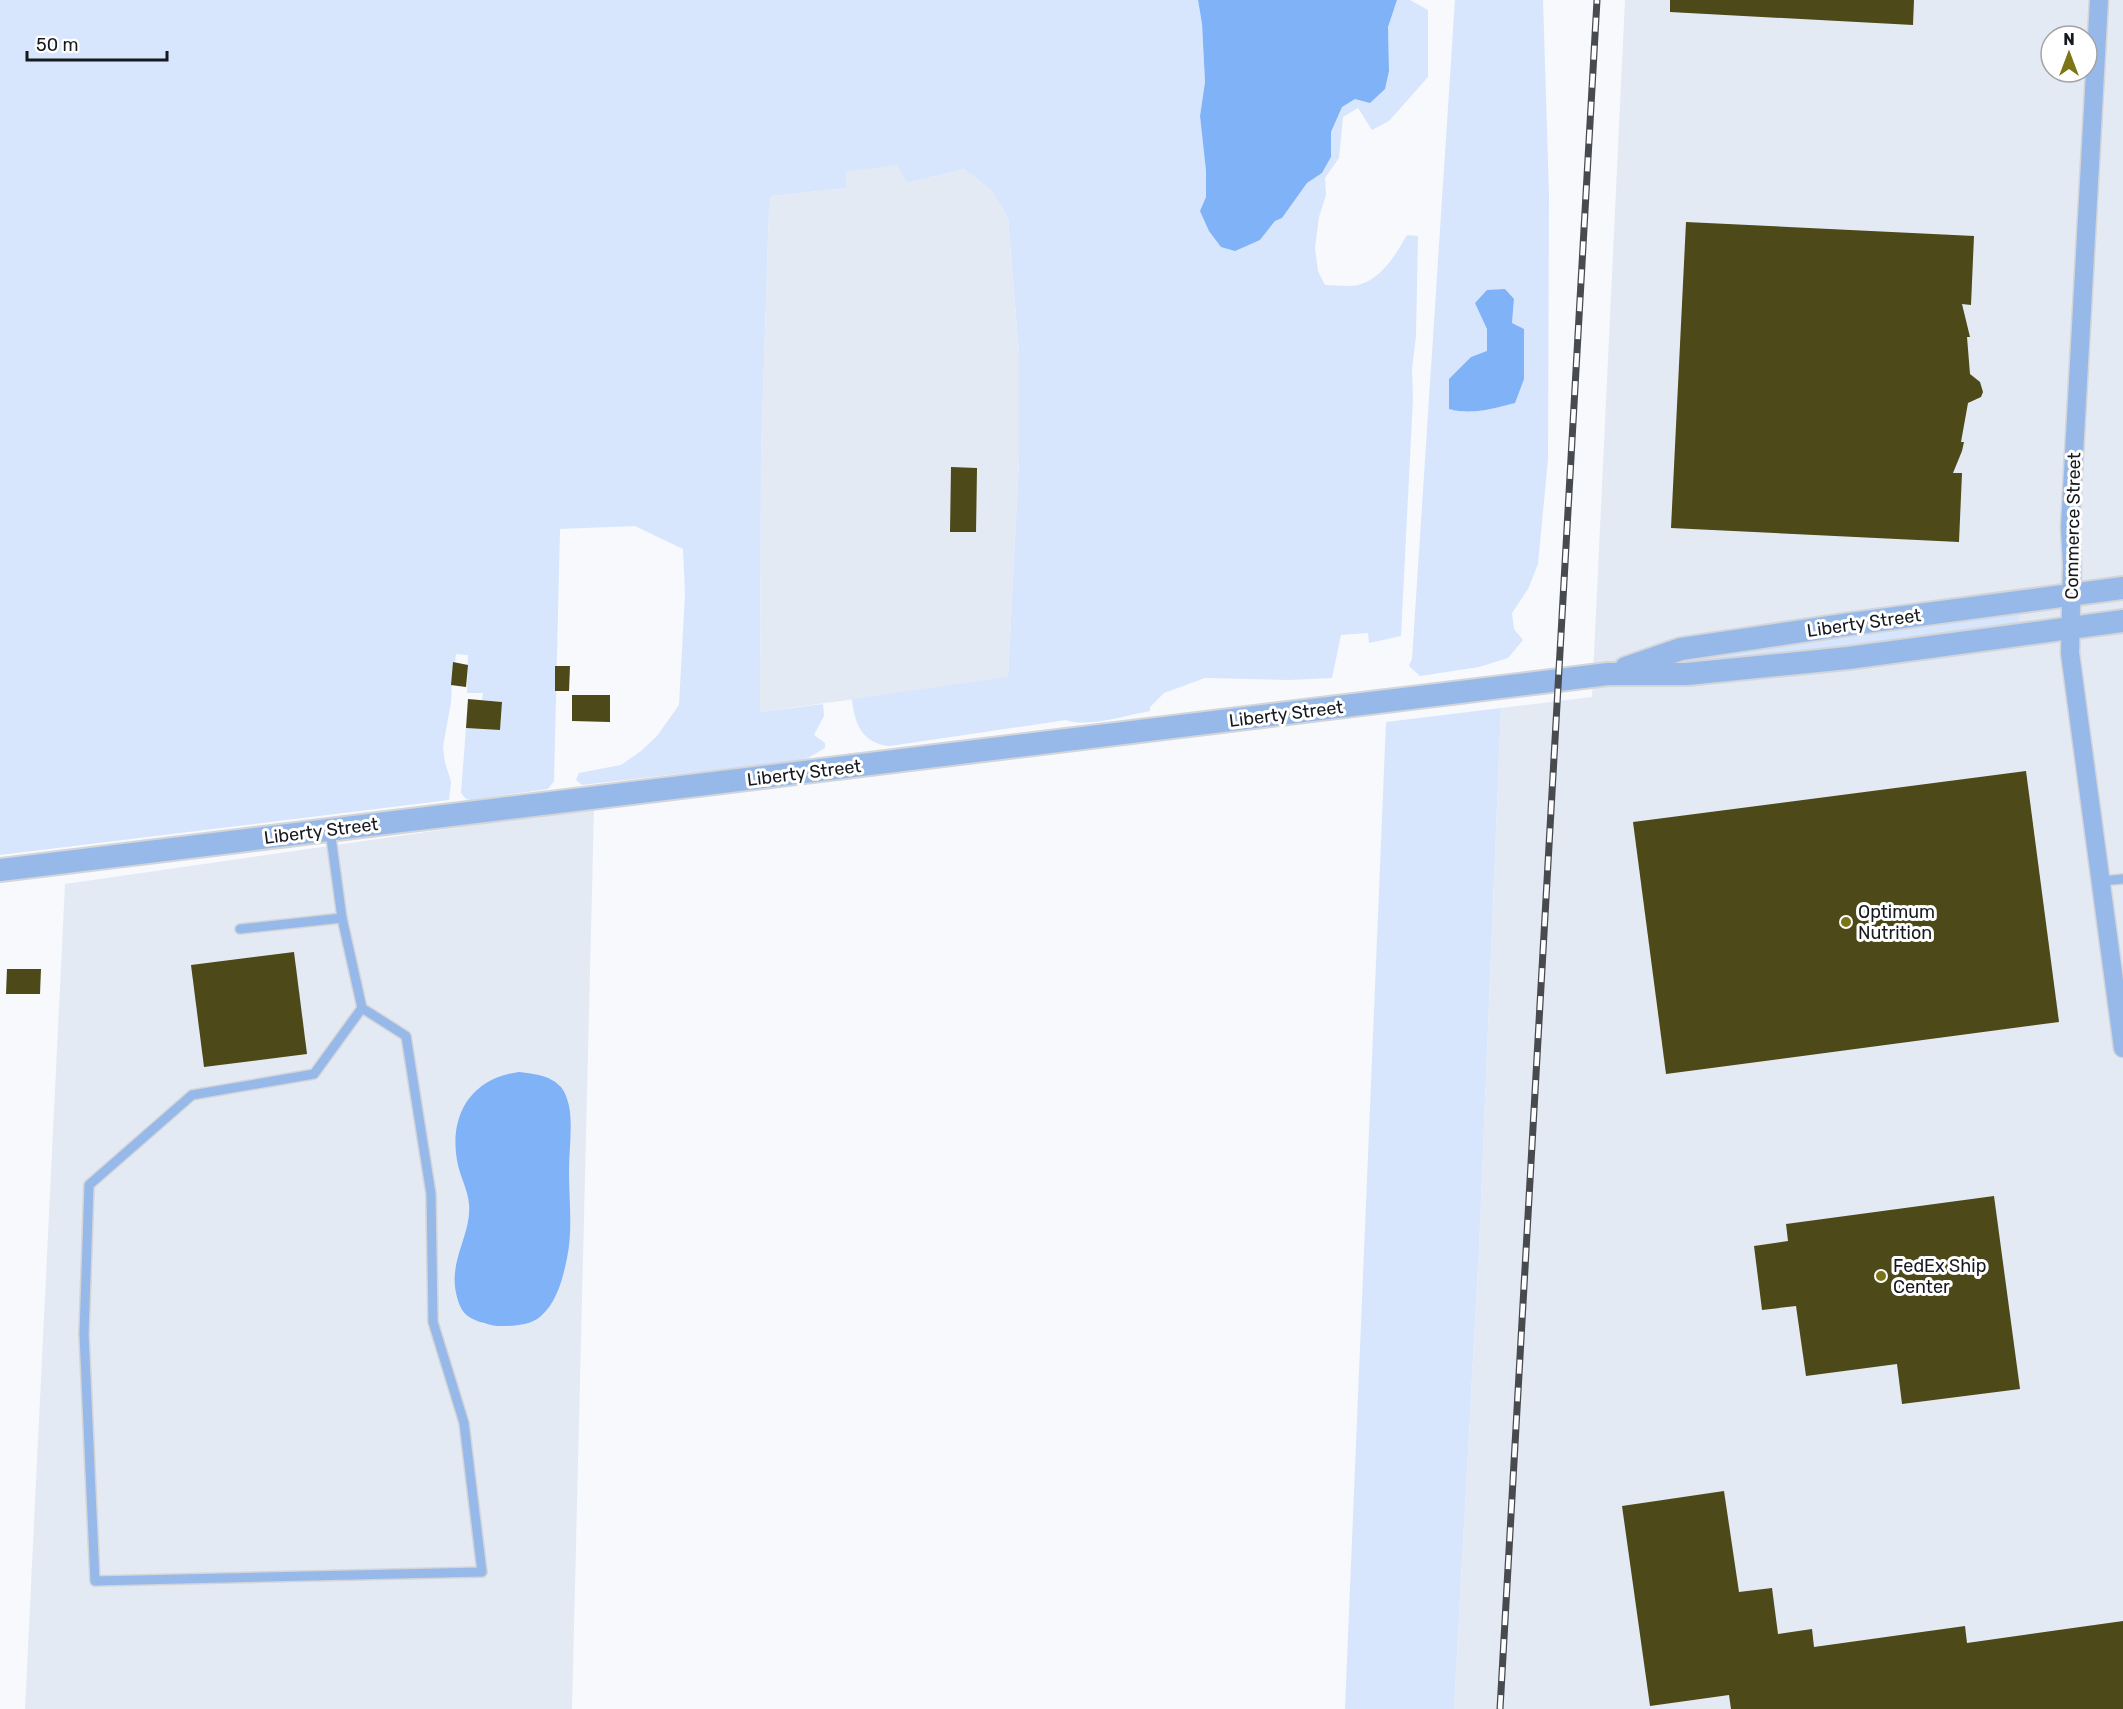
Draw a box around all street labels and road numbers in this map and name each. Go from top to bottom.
street label: Commerce Street [2061,452,2085,600]
street label: Liberty Street [1805,604,1923,642]
street label: Liberty Street [1228,696,1344,732]
street label: Liberty Street [746,755,862,791]
street label: Liberty Street [263,813,379,849]

